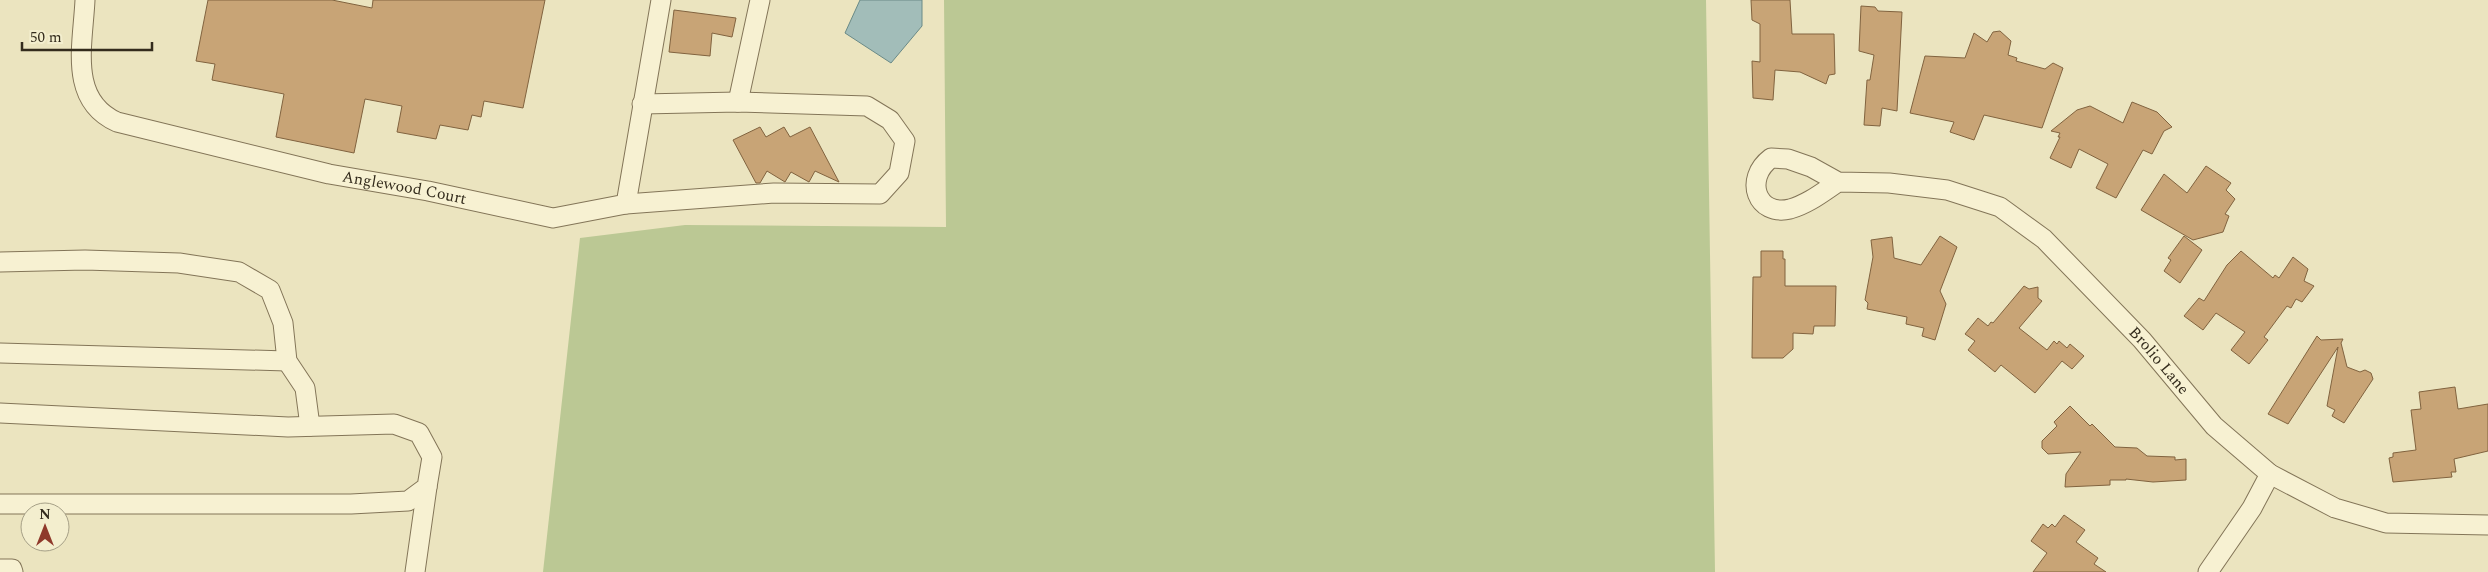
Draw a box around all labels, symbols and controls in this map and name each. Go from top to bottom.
scale bar [22,20,152,52]
text: 50 m [30,26,62,49]
street label: Anglewood Court [340,164,469,211]
street label: Brolio Lane [2123,321,2195,400]
north arrow [20,502,70,552]
text: N [39,504,51,525]

